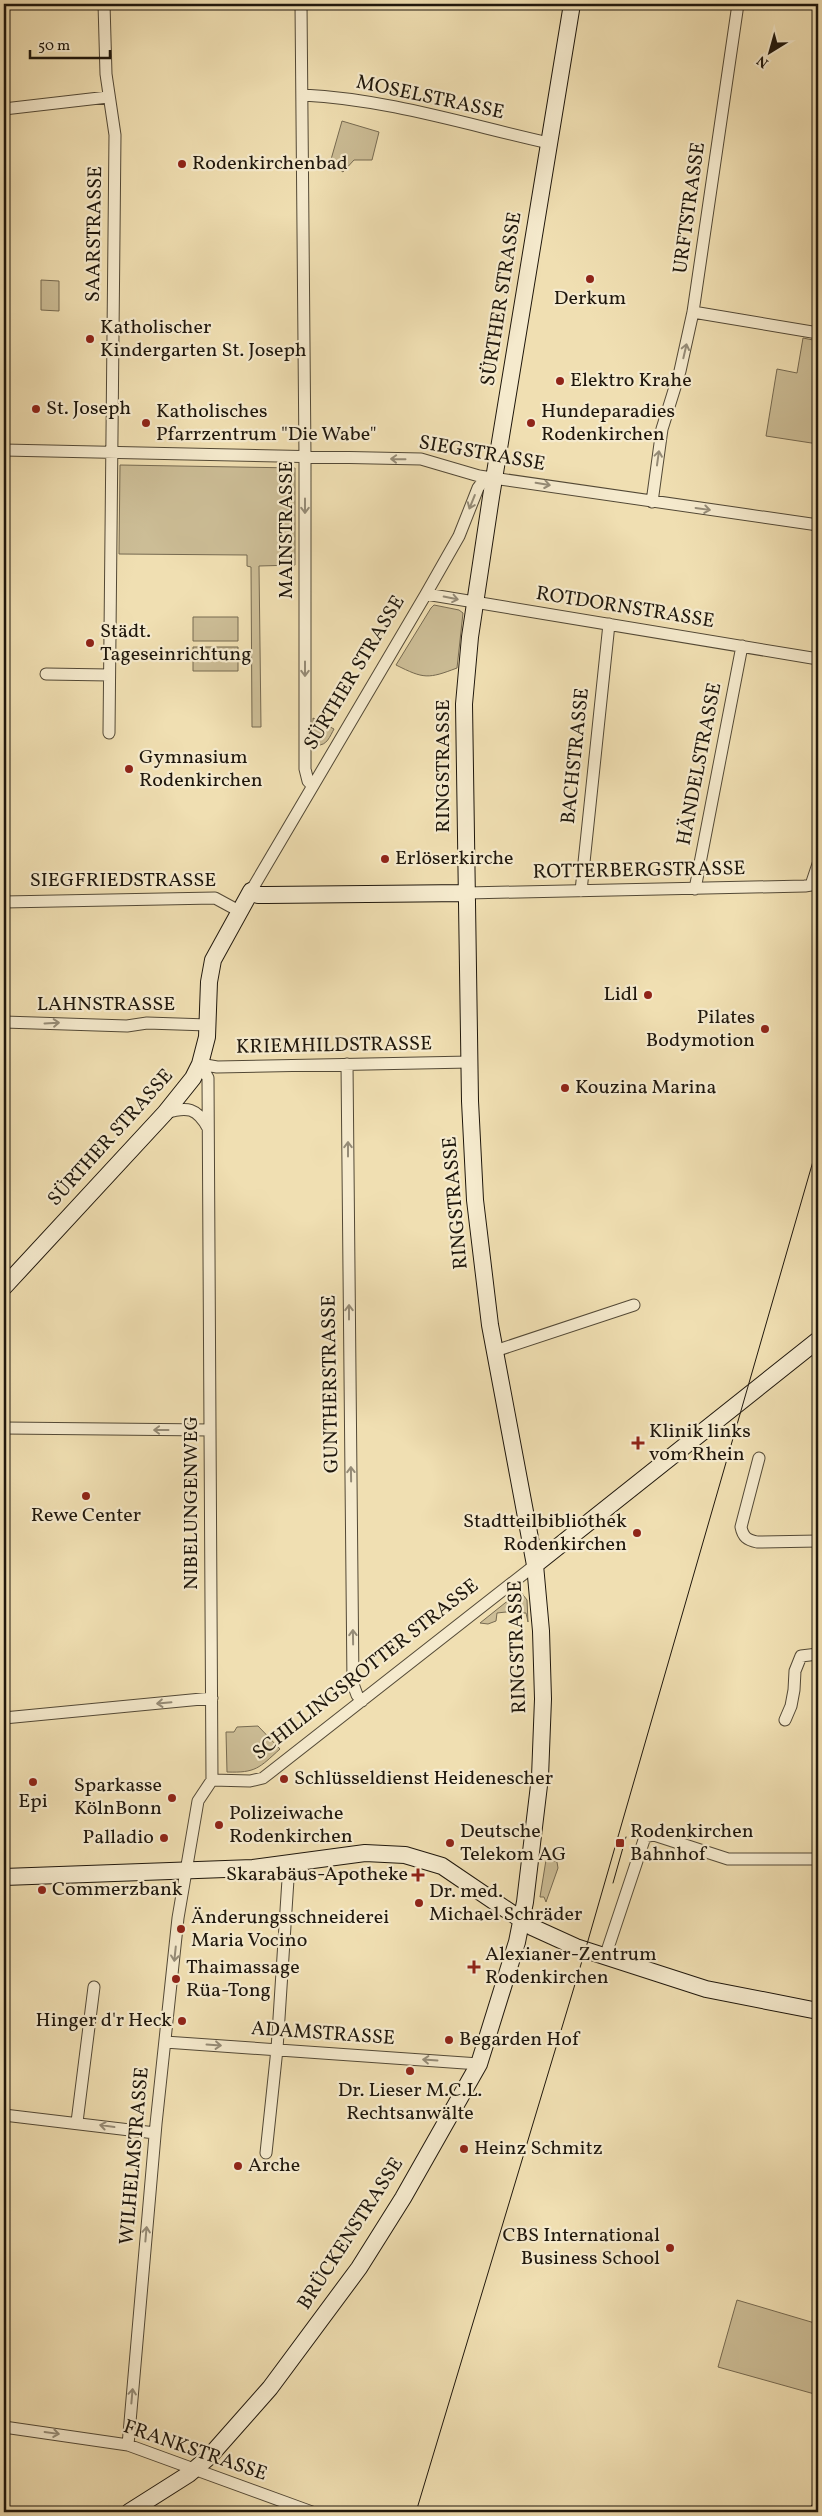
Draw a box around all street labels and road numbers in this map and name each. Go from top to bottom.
street label: MOSELSTRASSE [353,69,507,127]
street label: URFTSTRASSE [667,140,713,276]
street label: SAARSTRASSE [80,166,110,302]
street label: SÜRTHER STRASSE [474,210,530,388]
street label: SIEGSTRASSE [417,429,547,479]
street label: MAINSTRASSE [273,461,301,599]
street label: ROTDORNSTRASSE [534,580,716,636]
street label: SÜRTHER STRASSE [298,590,412,756]
street label: HÄNDELSTRASSE [671,680,729,848]
street label: BACHSTRASSE [555,686,597,826]
street label: RINGSTRASSE [430,699,458,833]
street label: ROTTERBERGSTRASSE [532,855,746,887]
street label: SIEGFRIEDSTRASSE [30,867,216,895]
street label: LAHNSTRASSE [37,991,175,1019]
street label: KRIEMHILDSTRASSE [236,1030,432,1062]
street label: SÜRTHER STRASSE [42,1063,180,1213]
street label: RINGSTRASSE [436,1135,476,1271]
street label: GUNTHERSTRASSE [315,1295,347,1473]
street label: NIBELUNGENWEG [178,1416,206,1590]
street label: SCHILLINGSROTTER STRASSE [247,1573,485,1767]
street label: RINGSTRASSE [502,1580,534,1714]
street label: ADAMSTRASSE [250,2015,396,2053]
street label: WILHELMSTRASSE [113,2066,157,2246]
street label: BRÜCKENSTRASSE [291,2152,411,2316]
street label: FRANKSTRASSE [119,2413,271,2489]

